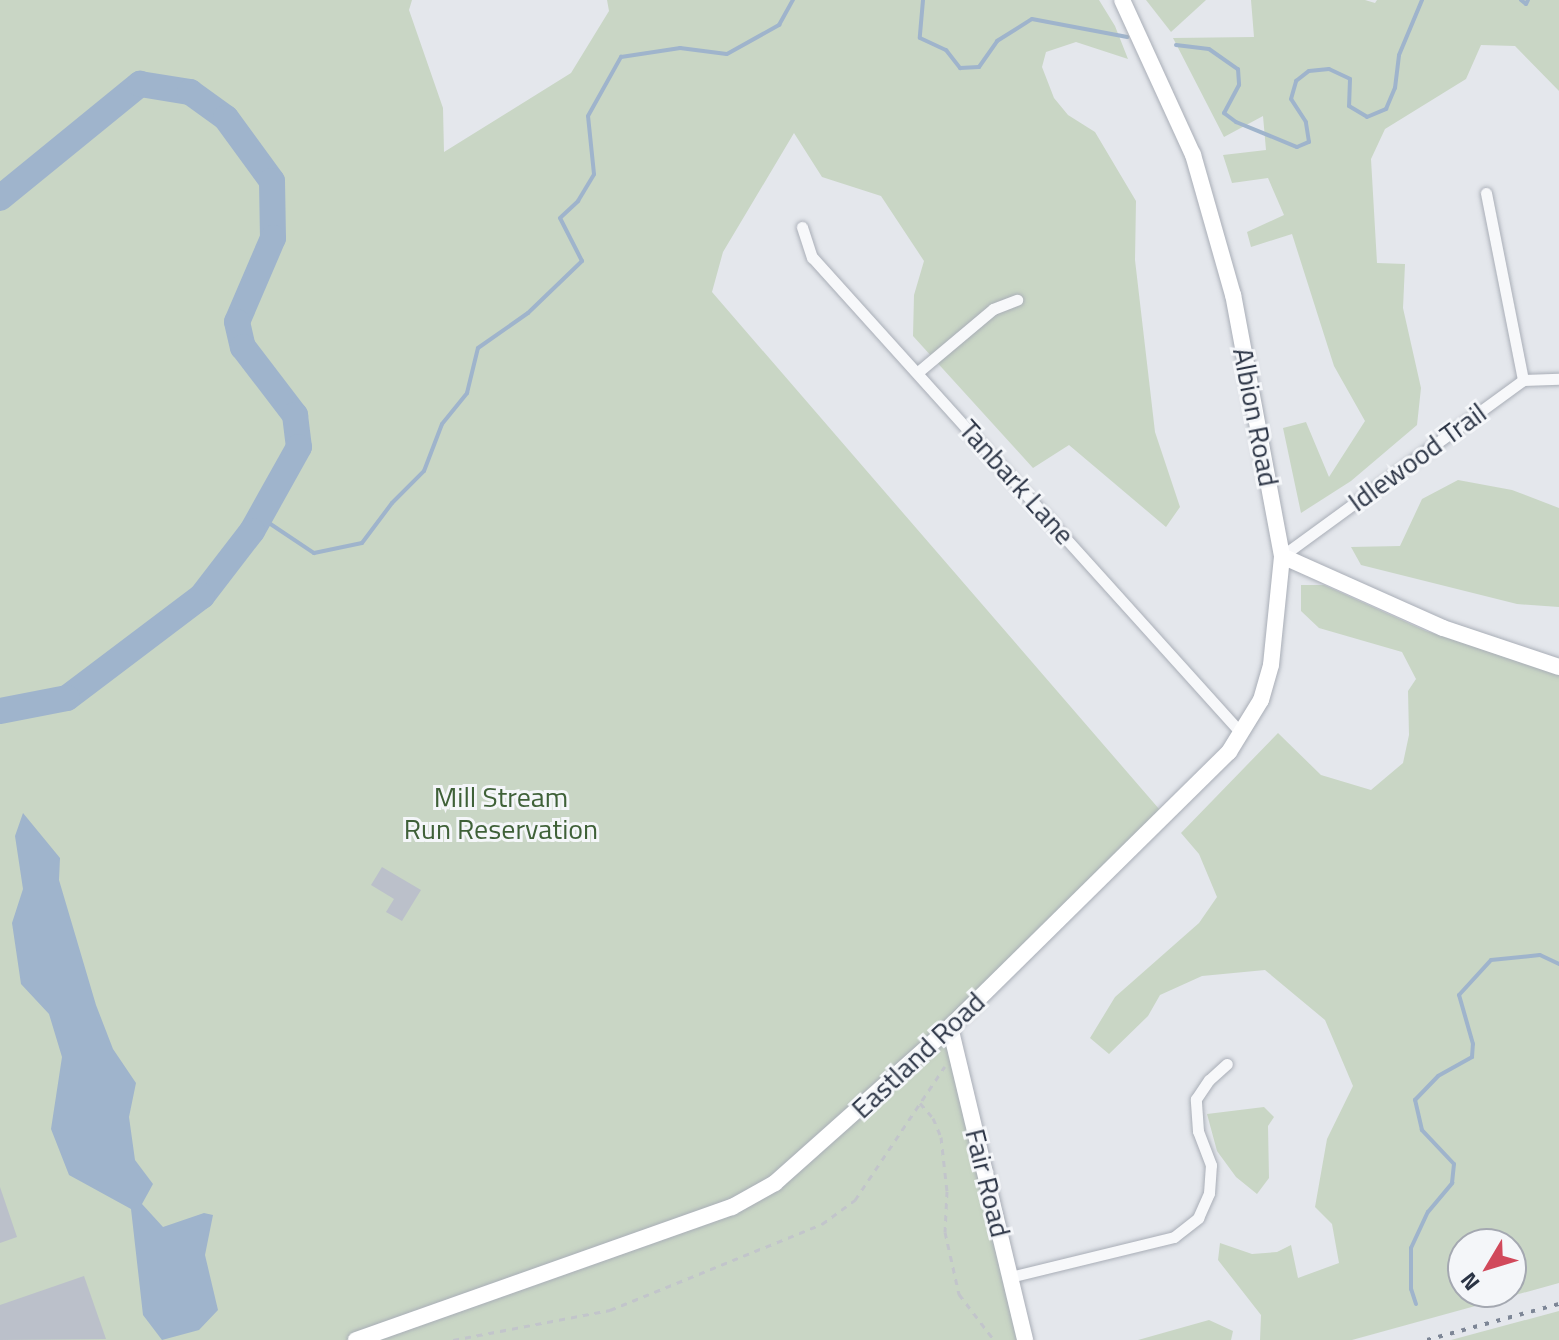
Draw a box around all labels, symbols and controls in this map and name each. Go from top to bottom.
street label: Albion Road [1226,345,1286,489]
street label: Idlewood Trail [1341,396,1493,518]
street label: Tanbark Lane [952,413,1082,551]
park label: Mill Stream Run Reservation [404,780,598,846]
street label: Eastland Road [845,985,991,1125]
street label: Fair Road [958,1125,1018,1241]
north arrow [1447,1228,1527,1308]
text: N [1452,1265,1488,1298]

